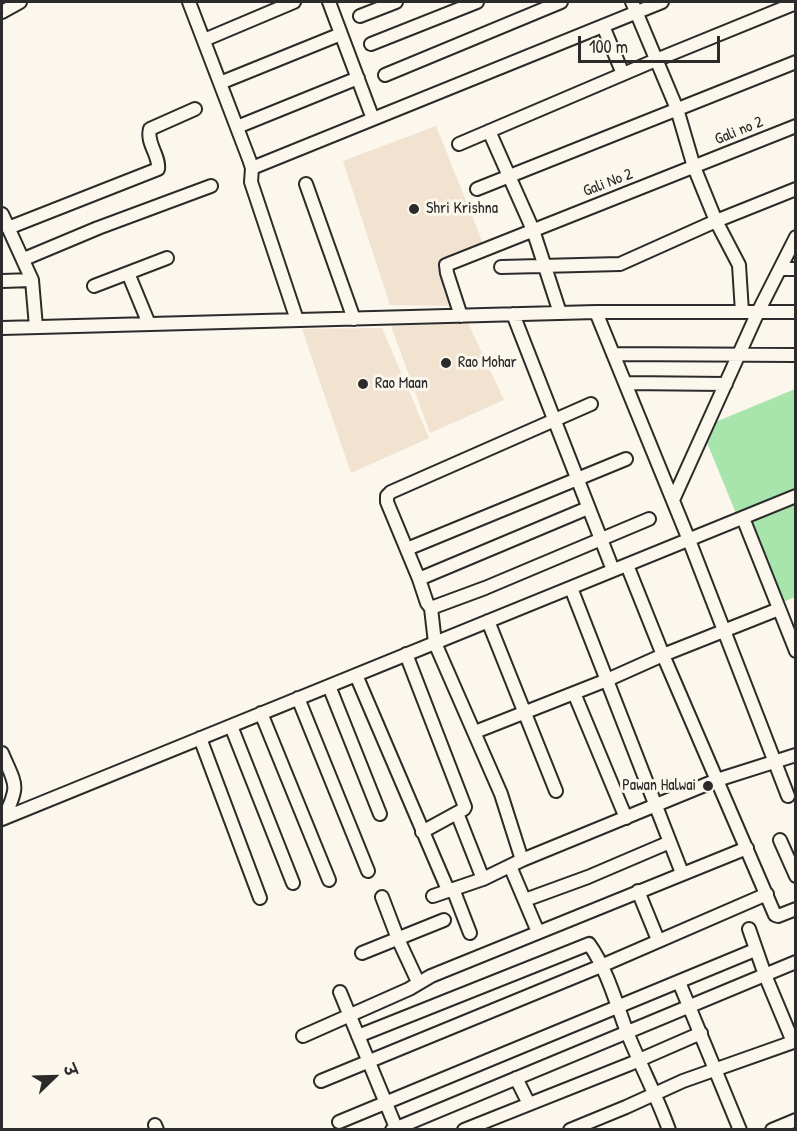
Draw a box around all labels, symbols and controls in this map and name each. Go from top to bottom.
scale bar [581,24,724,62]
text: 100 m [589,34,628,59]
street label: Gali no 2 [712,113,766,149]
street label: Gali No 2 [580,165,636,201]
place label: Shri Krishna [426,199,498,219]
marker: Shri Krishna [407,202,421,216]
place label: Rao Mohar [458,353,517,373]
marker: Rao Mohar [439,356,453,370]
place label: Rao Maan [375,374,428,394]
marker: Rao Maan [356,377,370,391]
place label: Pawan Halwai [622,776,696,796]
marker: Pawan Halwai [701,779,715,793]
north arrow [24,1047,84,1107]
text: उ [58,1061,83,1079]

